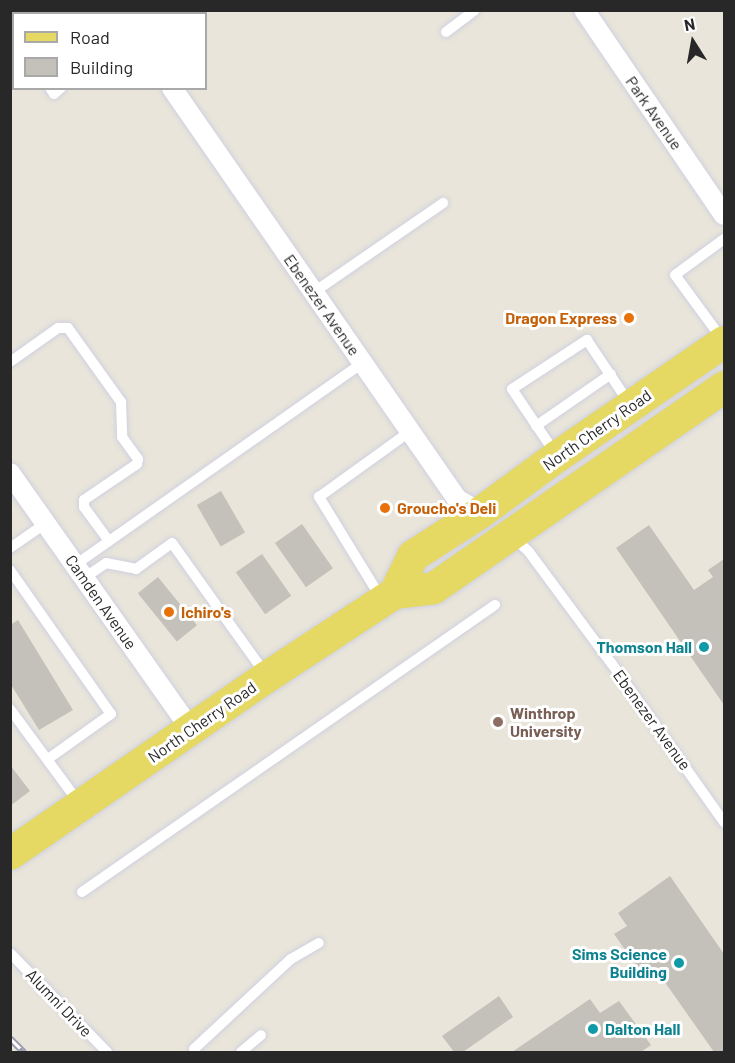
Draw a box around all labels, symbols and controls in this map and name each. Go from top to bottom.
legend [12,12,207,90]
north arrow [663,12,723,72]
text: N [682,14,696,34]
text: Road [70,26,110,48]
text: Building [70,56,133,78]
street label: Park Avenue [622,72,686,154]
street label: Ebenezer Avenue [280,251,364,359]
place label: Dragon Express [505,308,617,328]
marker: Dragon Express [622,311,636,325]
street label: North Cherry Road [539,385,655,475]
place label: Groucho's Deli [397,498,496,518]
marker: Groucho's Deli [378,501,392,515]
street label: Camden Avenue [61,551,141,653]
place label: Ichiro's [181,602,231,622]
marker: Ichiro's [162,605,176,619]
place label: Thomson Hall [596,637,692,657]
marker: Thomson Hall [697,640,711,654]
street label: Ebenezer Avenue [609,666,695,774]
street label: North Cherry Road [144,677,260,767]
place label: Winthrop University [510,703,582,741]
marker: Winthrop University [491,715,505,729]
place label: Sims Science Building [572,944,667,982]
marker: Sims Science Building [672,956,686,970]
street label: Alumni Drive [22,965,96,1041]
place label: Dalton Hall [605,1019,680,1039]
marker: Dalton Hall [586,1022,600,1036]

